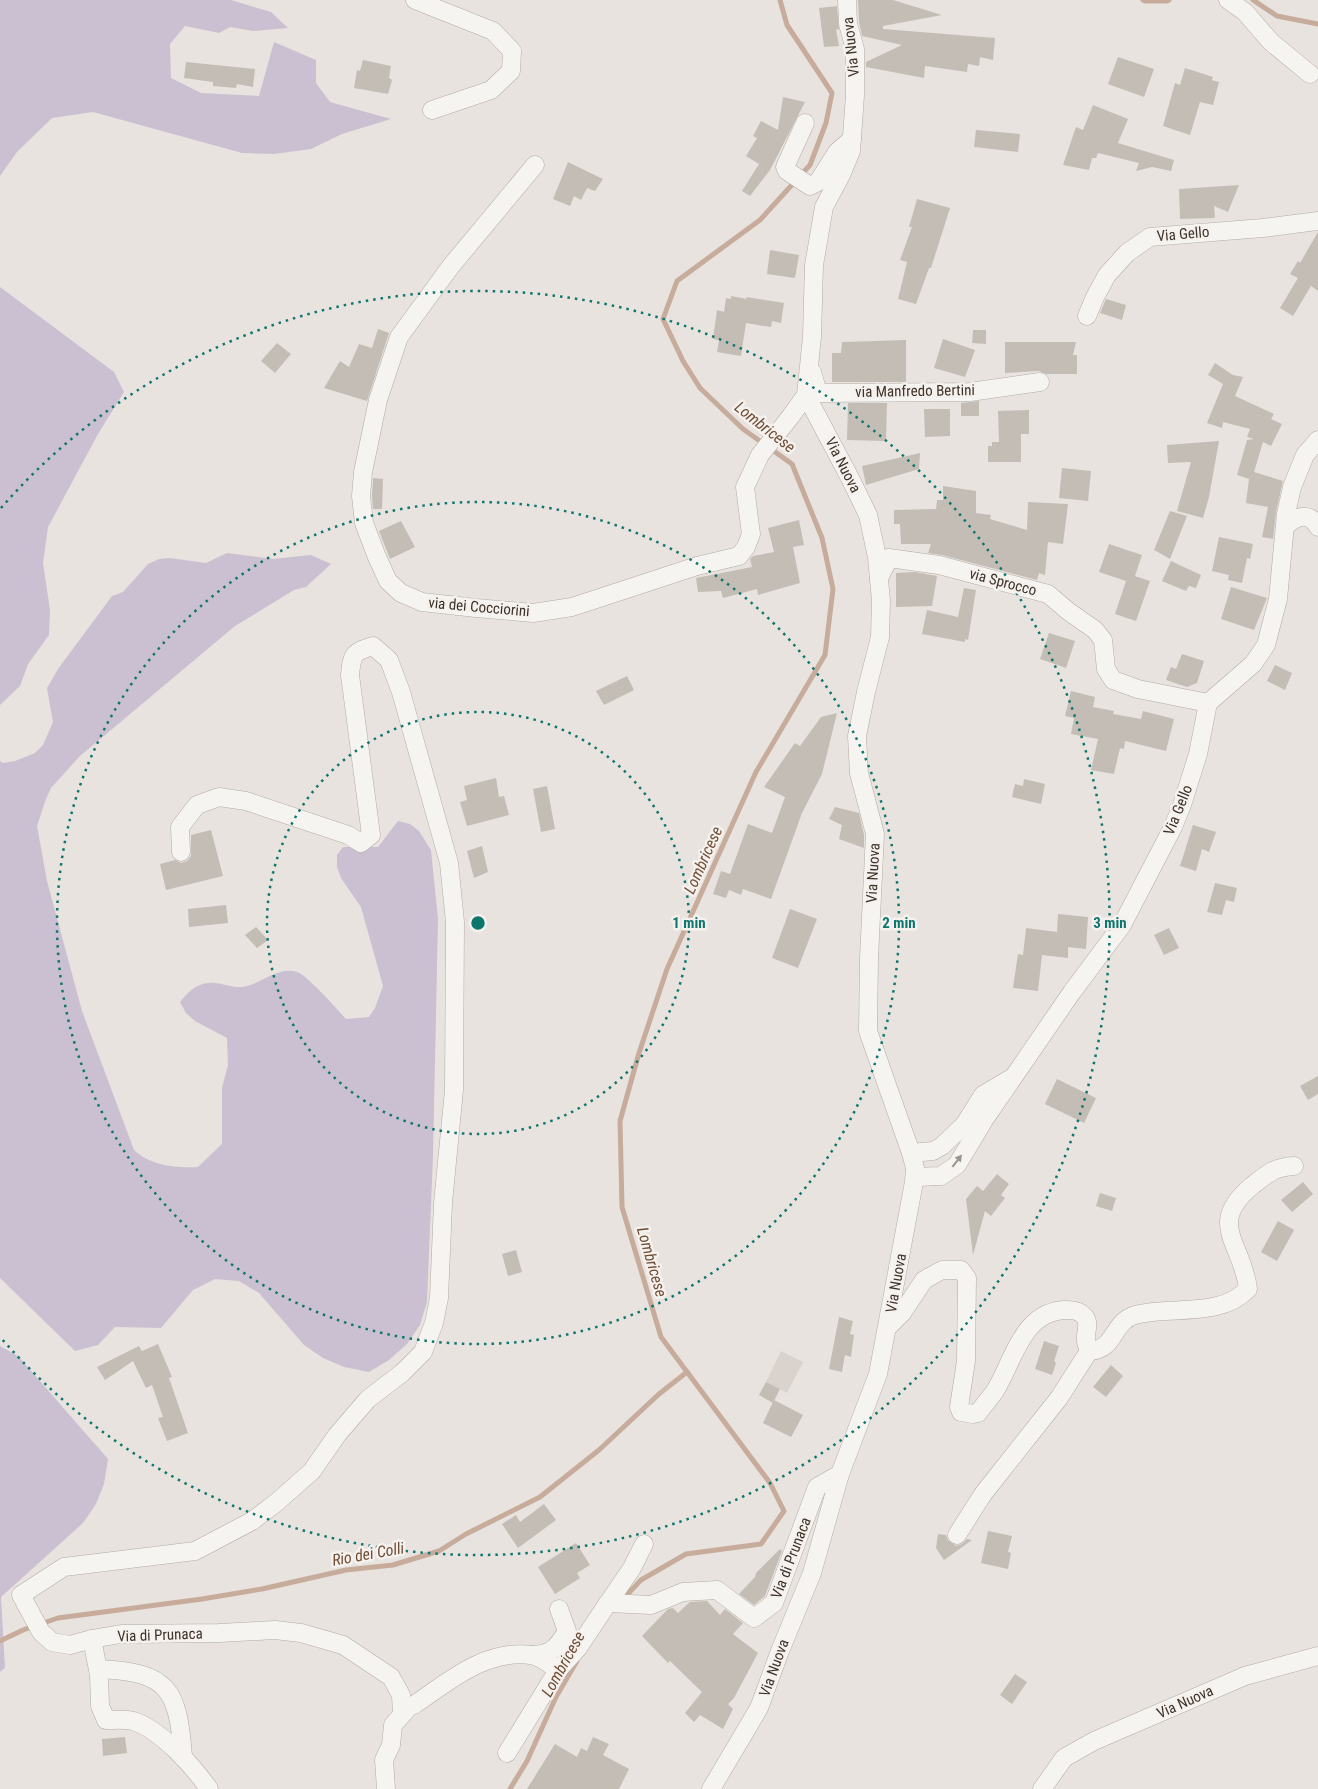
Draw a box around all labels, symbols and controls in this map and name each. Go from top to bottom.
street label: Via Nuova [839,16,863,78]
street label: Via Gello [1156,223,1210,245]
street label: via Manfredo Bertini [855,381,975,401]
water label: Lombricese [731,397,799,457]
street label: Via Nuova [821,434,865,496]
street label: via Sprocco [967,564,1039,600]
street label: via dei Cocciorini [428,594,530,620]
street label: Via Gello [1160,782,1196,838]
water label: Lombricese [680,823,726,897]
street label: Via Nuova [862,843,884,903]
centre of rings [469,914,487,932]
text: 1 min [672,914,706,932]
text: 2 min [882,914,916,932]
text: 3 min [1093,914,1127,932]
one-way arrow [952,1155,963,1168]
water label: Lombricese [633,1225,671,1299]
street label: Via Nuova [882,1252,910,1314]
street label: Via di Prunaca [767,1515,815,1601]
water label: Rio dei Colli [331,1538,406,1570]
street label: Via di Prunaca [117,1625,203,1645]
water label: Lombricese [537,1628,589,1700]
street label: Via Nuova [755,1637,793,1699]
street label: Via Nuova [1154,1682,1216,1722]

